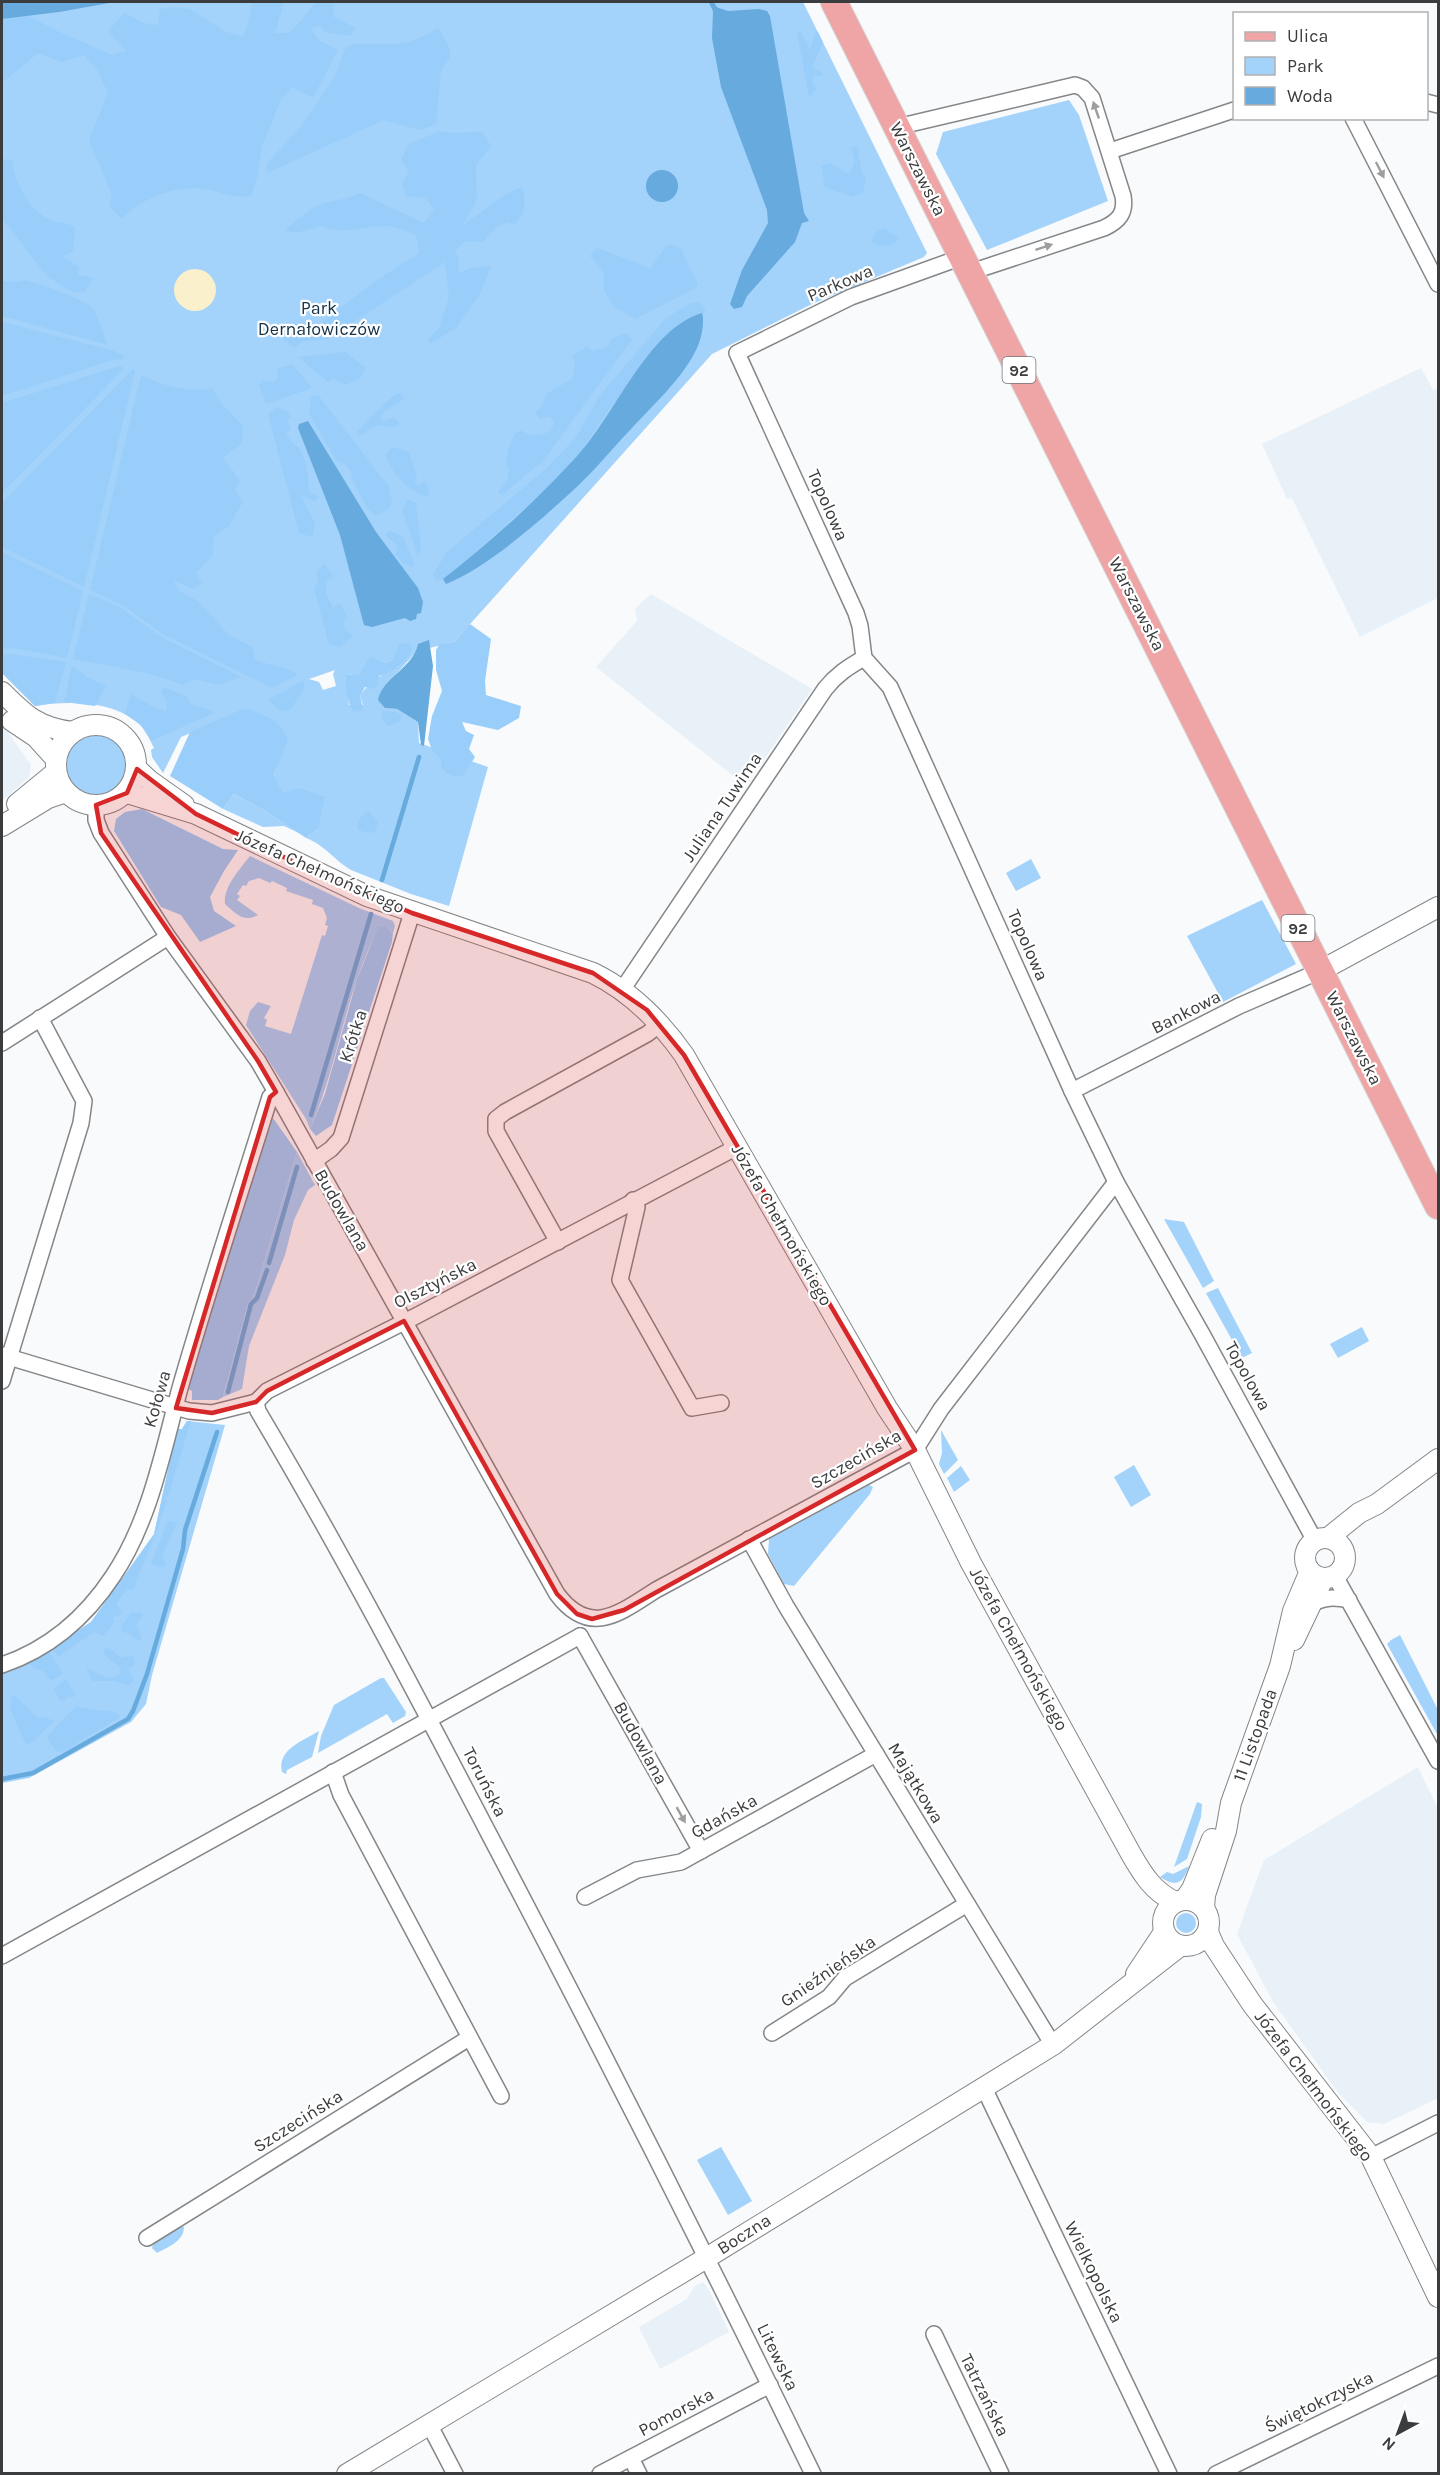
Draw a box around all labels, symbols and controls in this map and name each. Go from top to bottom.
legend [1233,12,1428,120]
text: Ulica [1287,25,1328,47]
text: Park [1287,55,1324,77]
text: Woda [1287,85,1333,107]
one-way arrow [1091,101,1101,119]
street label: Warszawska [885,118,951,220]
one-way arrow [1375,162,1385,179]
one-way arrow [1035,242,1053,252]
street label: Parkowa [804,259,876,307]
park label: Park Dernałowiczów [258,297,380,340]
road number: 92 [1002,357,1036,383]
street label: Topolowa [803,466,853,544]
street label: Warszawska [1104,553,1170,655]
street label: Juliana Tuwima [677,748,767,866]
street label: Józefa Chełmońskiego [232,824,408,918]
street label: Topolowa [1003,906,1053,984]
road number: 92 [1282,915,1314,941]
street label: Bankowa [1148,985,1224,1039]
street label: Warszawska [1321,987,1387,1089]
street label: Krótka [334,1007,372,1065]
street label: Józefa Chełmońskiego [727,1140,837,1310]
street label: Budowlana [310,1165,374,1255]
street label: Olsztyńska [390,1253,480,1313]
street label: Topolowa [1220,1338,1276,1414]
street label: Kołowa [138,1368,176,1430]
street label: Szczecińska [807,1424,905,1494]
street label: Józefa Chełmońskiego [965,1564,1073,1734]
street label: 11 Listopada [1228,1686,1282,1784]
street label: Budowlana [609,1698,673,1788]
street label: Majątkowa [883,1739,949,1827]
street label: Toruńska [458,1743,512,1821]
street label: Gdańska [687,1789,761,1843]
one-way arrow [676,1807,686,1824]
street label: Gnieźnieńska [776,1930,880,2012]
street label: Józefa Chełmońskiego [1250,2006,1378,2166]
street label: Szczecińska [249,2085,347,2157]
street label: Boczna [713,2209,775,2259]
street label: Wielkopolska [1060,2217,1128,2327]
street label: Litewska [752,2320,804,2394]
street label: Tatrzańska [956,2350,1014,2440]
street label: Świętokrzyska [1261,2365,1377,2438]
street label: Pomorska [634,2383,718,2441]
north arrow [1368,2403,1428,2463]
text: N [1378,2433,1399,2455]

